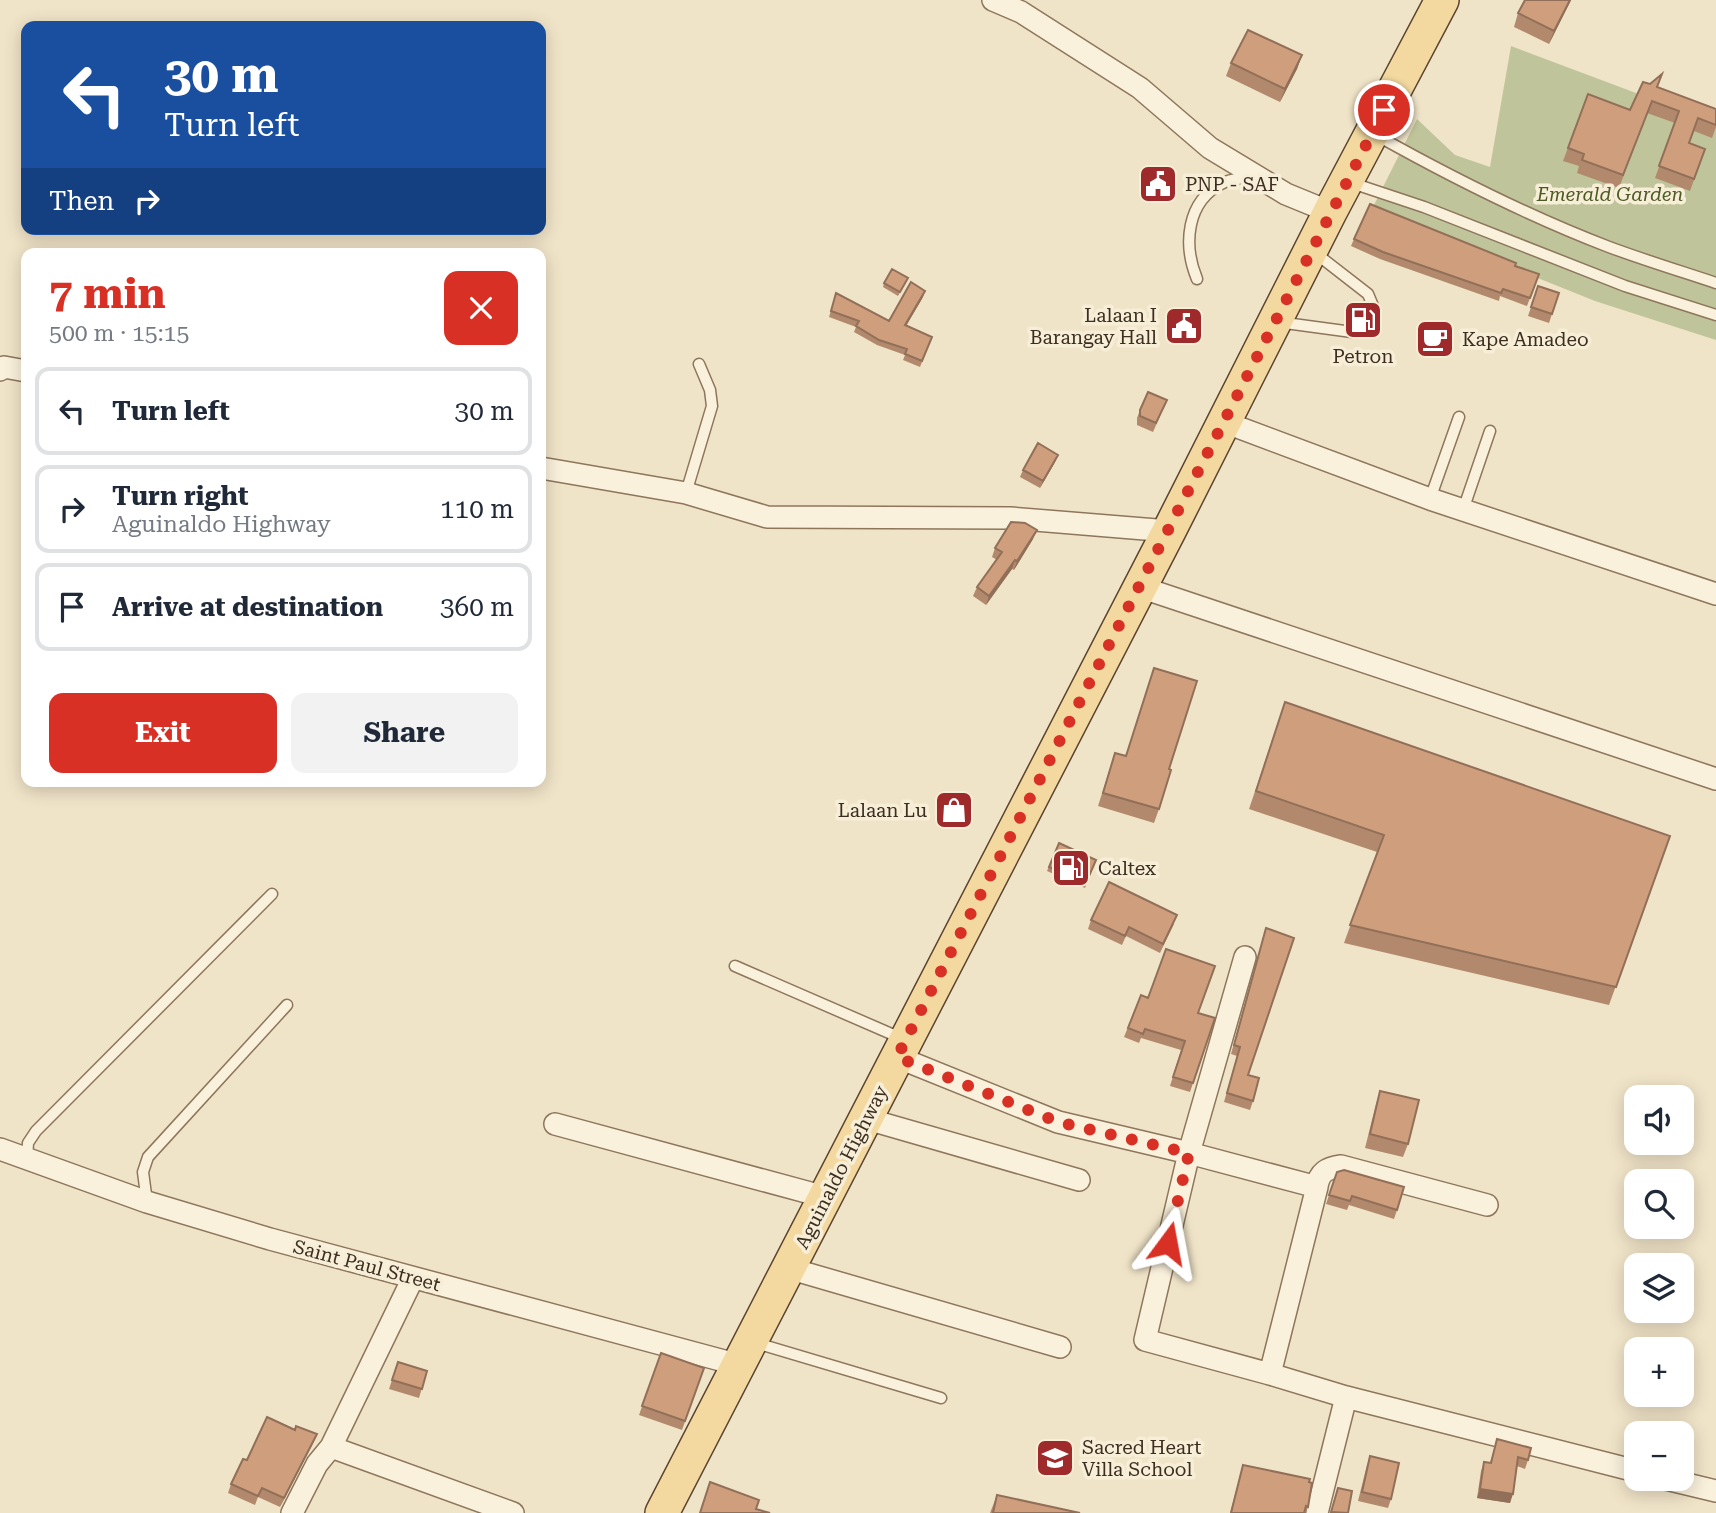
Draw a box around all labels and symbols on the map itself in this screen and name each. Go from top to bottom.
pin [1354,80,1414,140]
public building icon: PNP - SAF [1137,163,1179,205]
place label: PNP - SAF [1185,173,1279,196]
park label: Emerald Garden [1536,183,1683,206]
fuel station icon: Petron [1342,299,1384,341]
place label: Lalaan I Barangay Hall [1030,304,1157,349]
public building icon: Lalaan I Barangay Hall [1163,305,1205,347]
cafe icon: Kape Amadeo [1414,318,1456,360]
place label: Kape Amadeo [1462,328,1589,351]
place label: Petron [1333,345,1393,368]
shop icon: Lalaan Lu [933,789,975,831]
place label: Lalaan Lu [838,799,927,822]
fuel station icon: Caltex [1050,847,1092,889]
place label: Caltex [1098,857,1156,880]
street label: Aguinaldo Highway [790,1081,893,1253]
position arrow [1131,1206,1205,1280]
street label: Saint Paul Street [291,1235,443,1296]
place label: Sacred Heart Villa School [1082,1436,1201,1481]
school or university icon: Sacred Heart Villa School [1034,1437,1076,1479]

